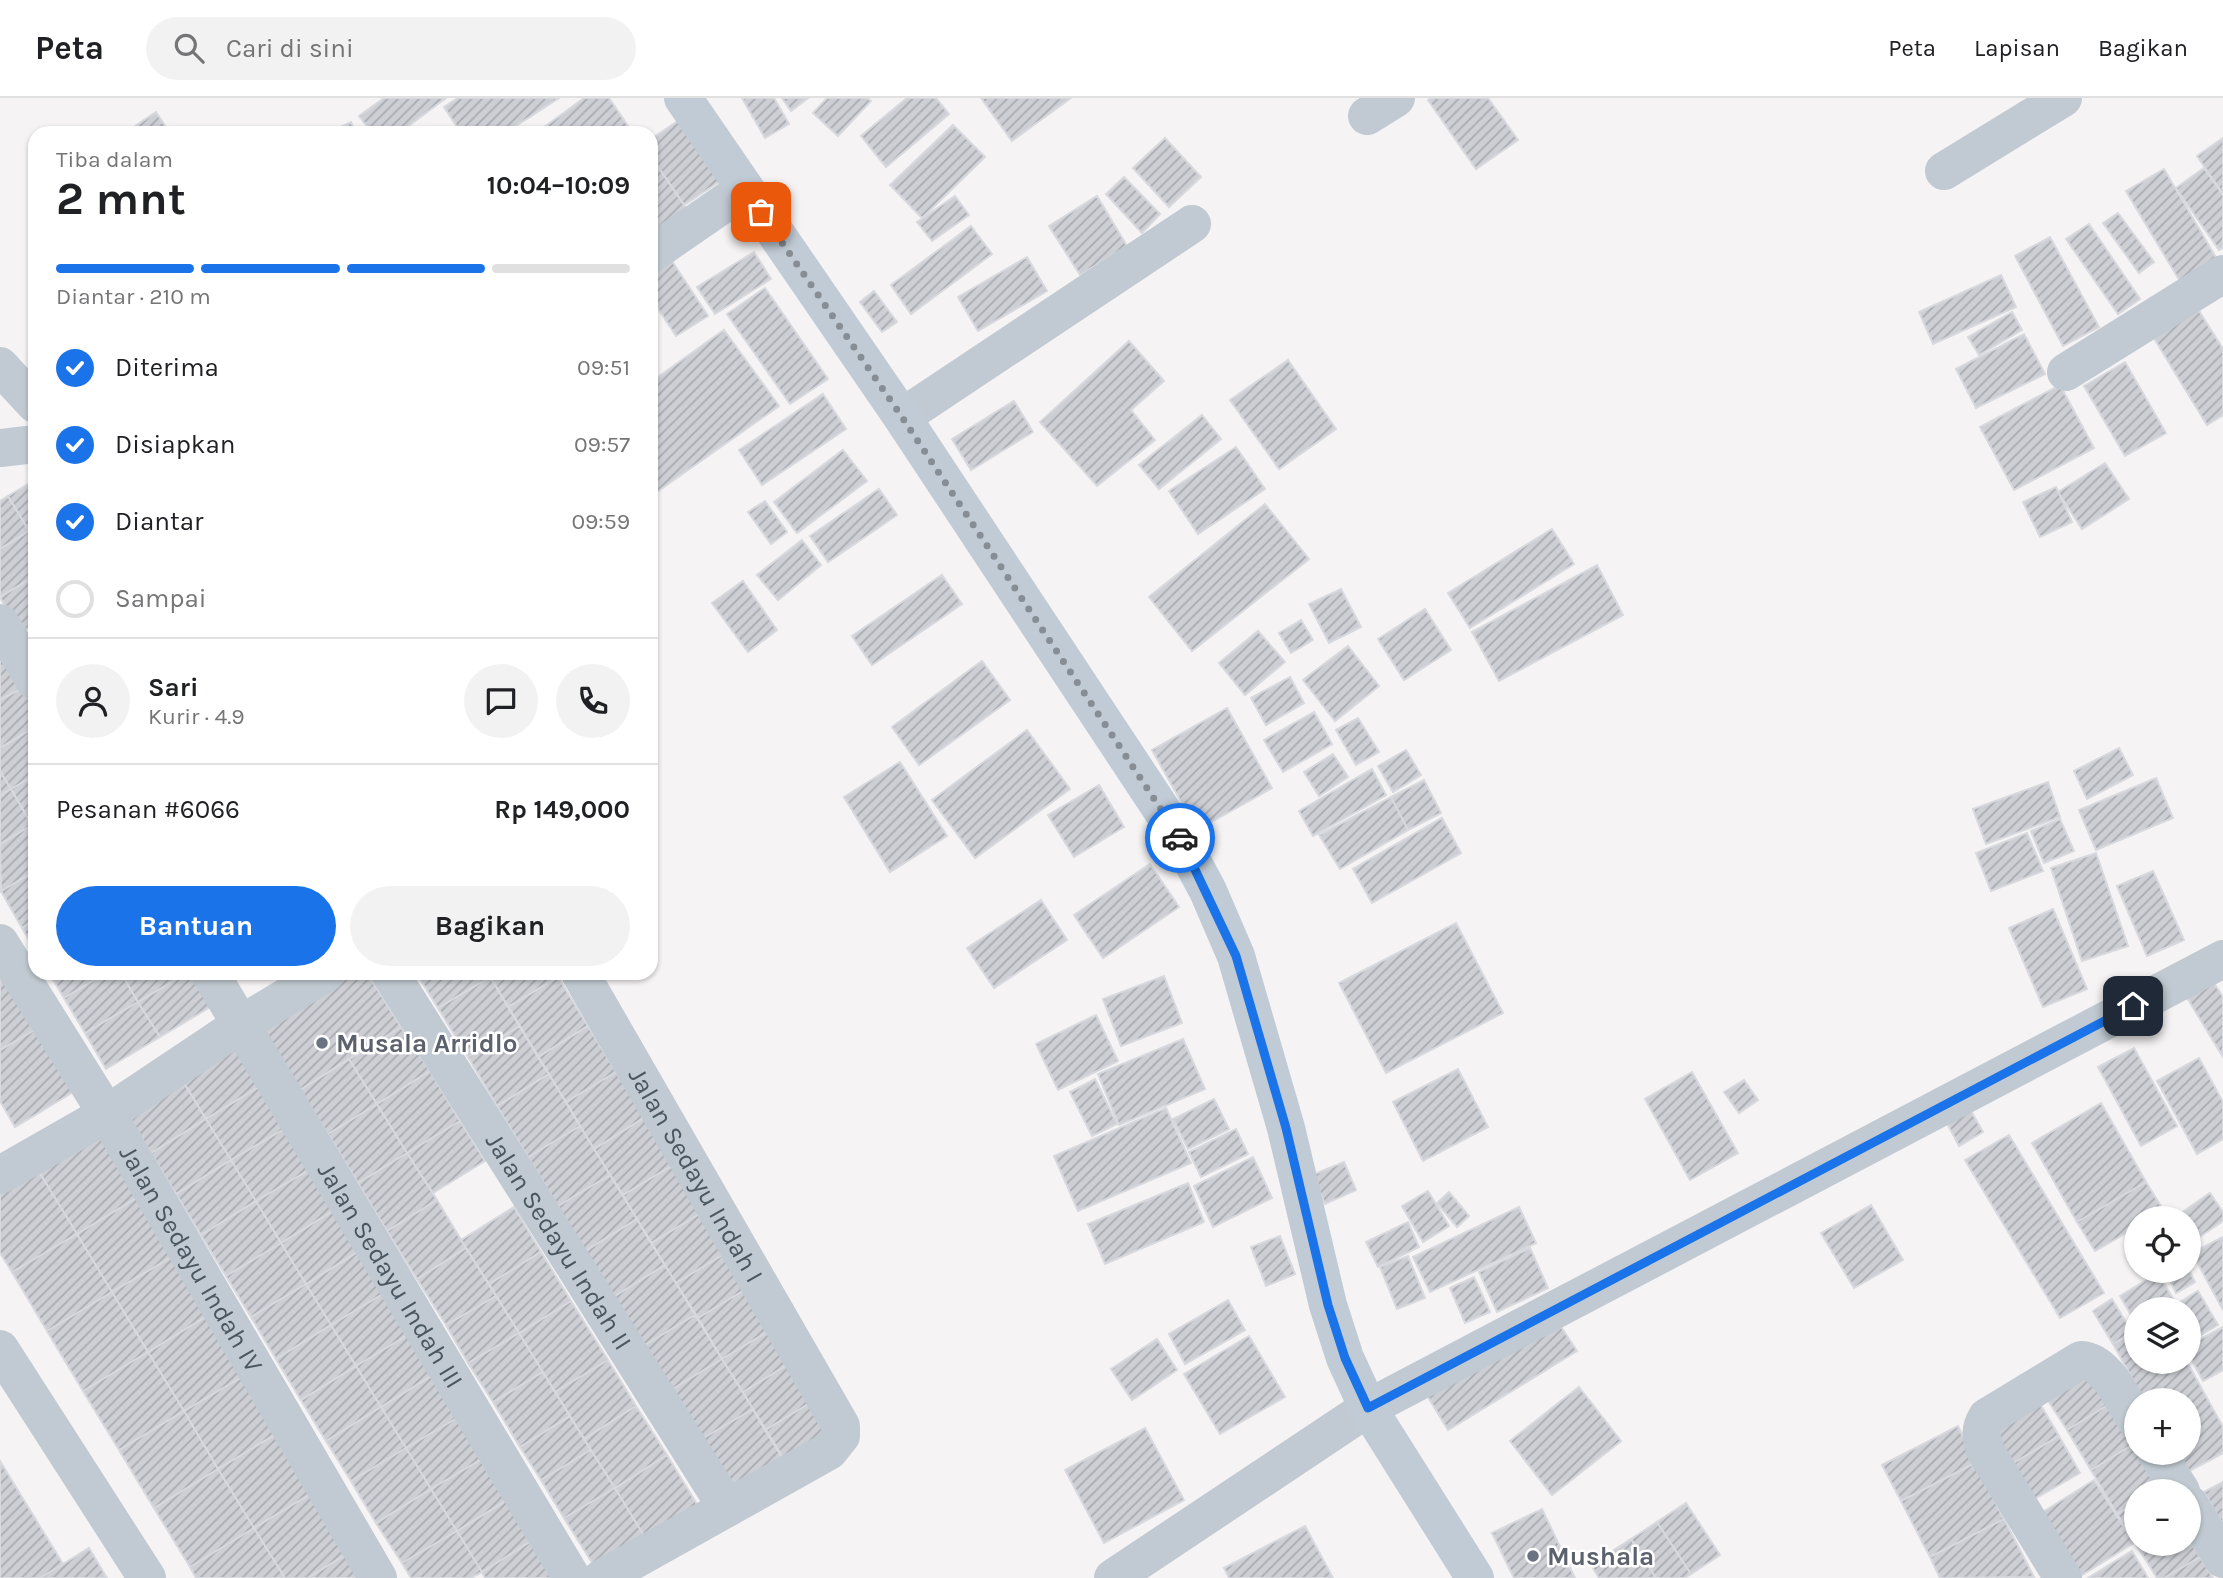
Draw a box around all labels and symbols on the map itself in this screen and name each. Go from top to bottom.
pin [731,182,791,242]
courier [1145,803,1215,873]
pin [2103,976,2163,1036]
place label: Musala Arridlo [336,1028,517,1059]
marker: Musala Arridlo [314,1035,330,1051]
street label: Jalan Sedayu Indah I [622,1062,770,1288]
street label: Jalan Sedayu Indah II [479,1127,639,1355]
street label: Jalan Sedayu Indah IV [113,1139,270,1378]
street label: Jalan Sedayu Indah III [311,1157,470,1394]
place label: Mushala [1547,1541,1654,1572]
marker: Mushala [1525,1548,1541,1564]

